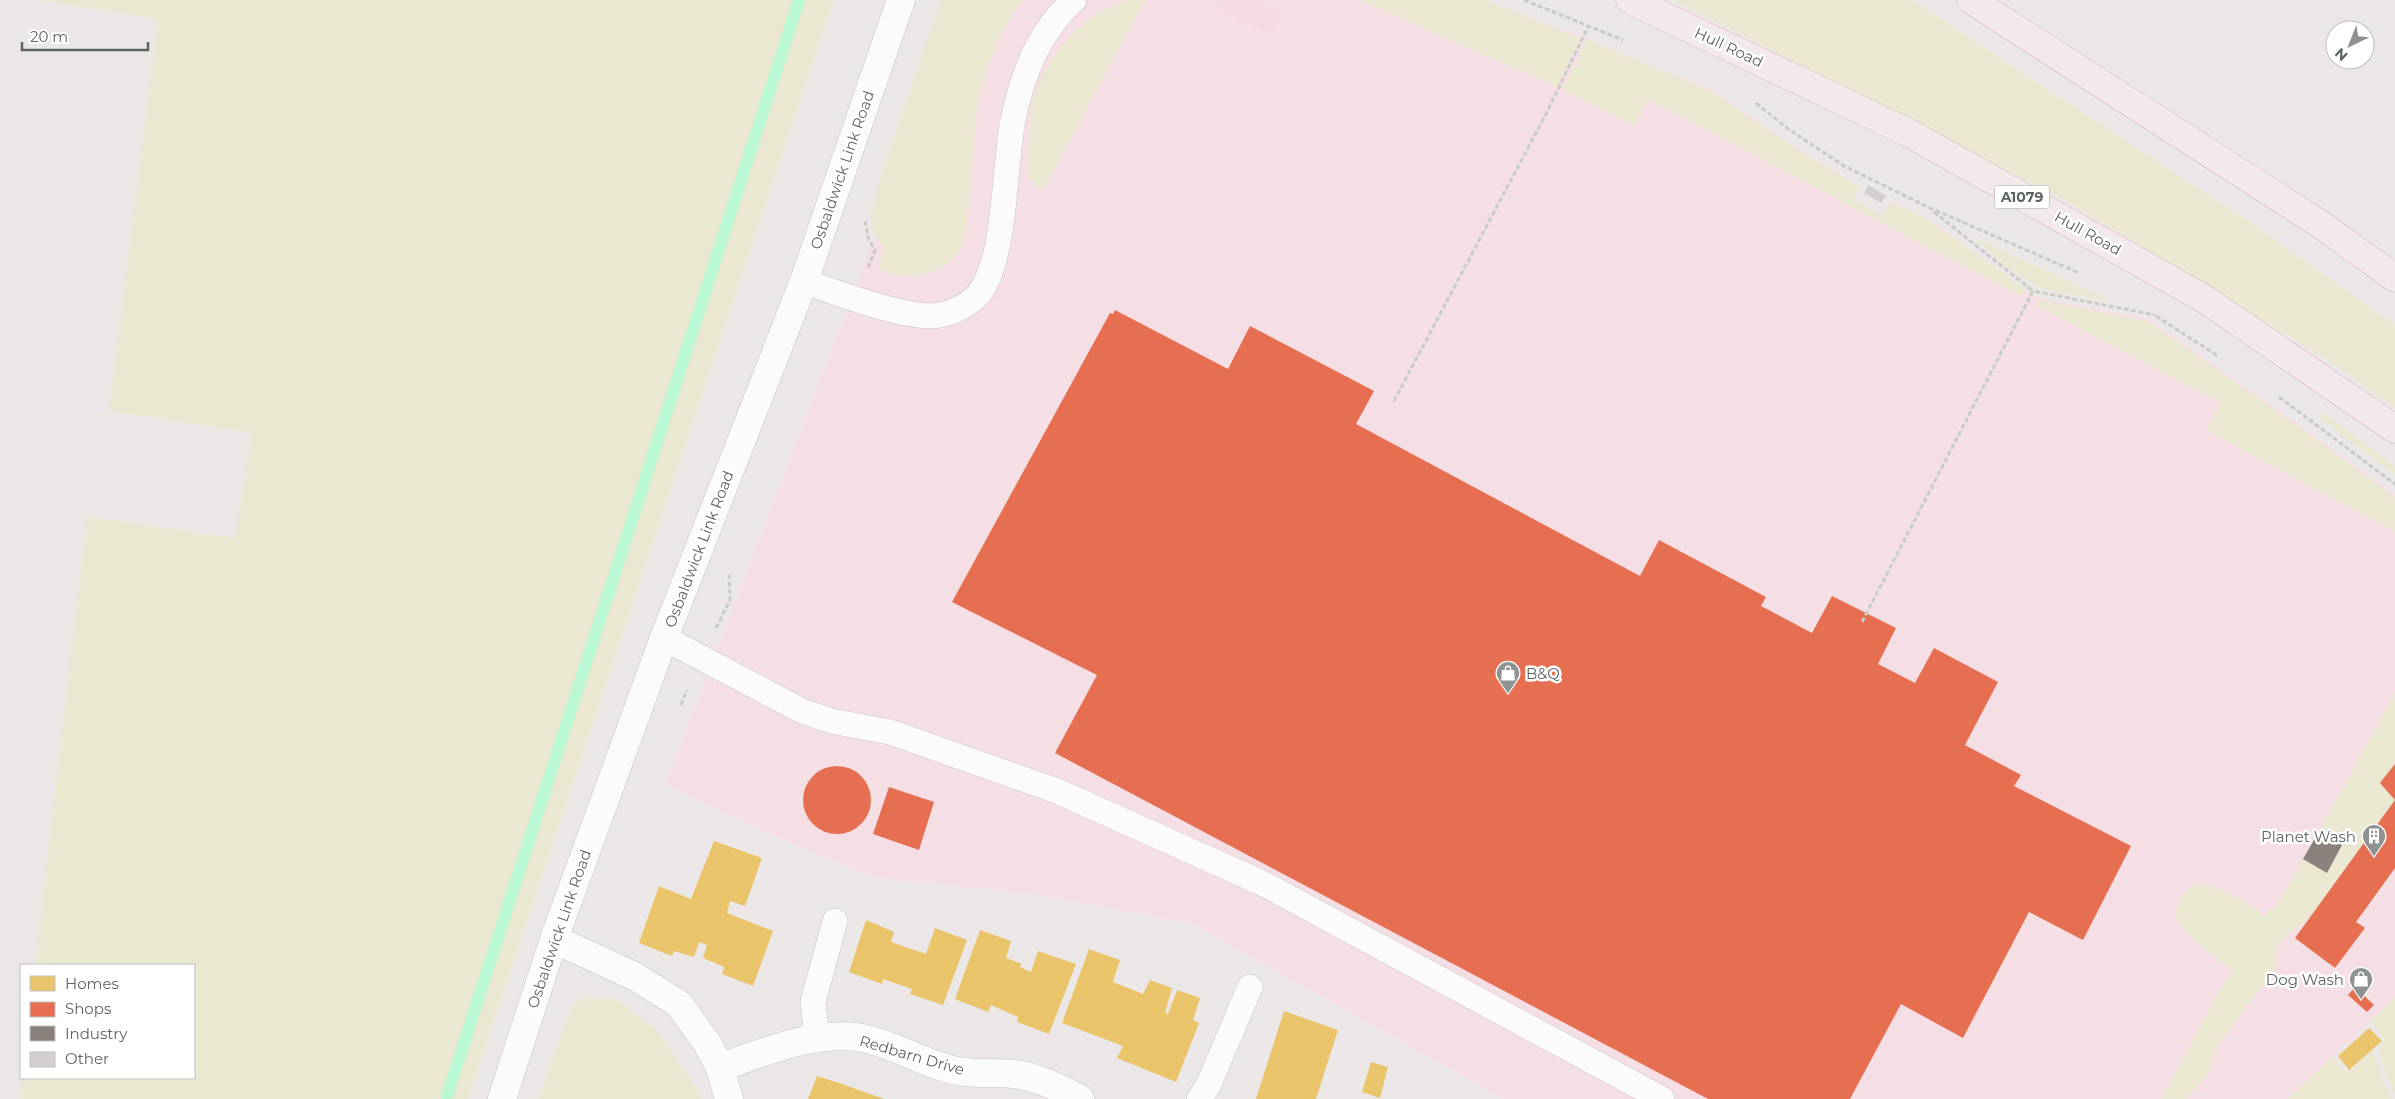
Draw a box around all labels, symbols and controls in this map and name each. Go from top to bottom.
scale bar [22,20,149,52]
north arrow [2325,20,2375,70]
street label: Hull Road [1692,23,1766,71]
text: 20 m [30,27,68,46]
text: N [2331,44,2351,65]
street label: Osbaldwick Link Road [806,88,878,252]
road number: A1079 [1994,186,2050,208]
street label: Hull Road [2051,207,2125,259]
street label: Osbaldwick Link Road [660,468,738,630]
shop icon: B&Q [1495,660,1521,694]
place label: B&Q [1526,664,1560,683]
building icon: Planet Wash [2361,823,2387,857]
place label: Planet Wash [2261,827,2356,846]
street label: Osbaldwick Link Road [523,847,595,1011]
legend [20,964,195,1079]
shop icon: Dog Wash [2348,966,2374,1000]
place label: Dog Wash [2266,970,2344,989]
text: Homes [65,974,119,993]
text: Shops [65,999,111,1018]
text: Industry [65,1024,128,1043]
street label: Redbarn Drive [857,1031,967,1079]
text: Other [65,1049,109,1068]

